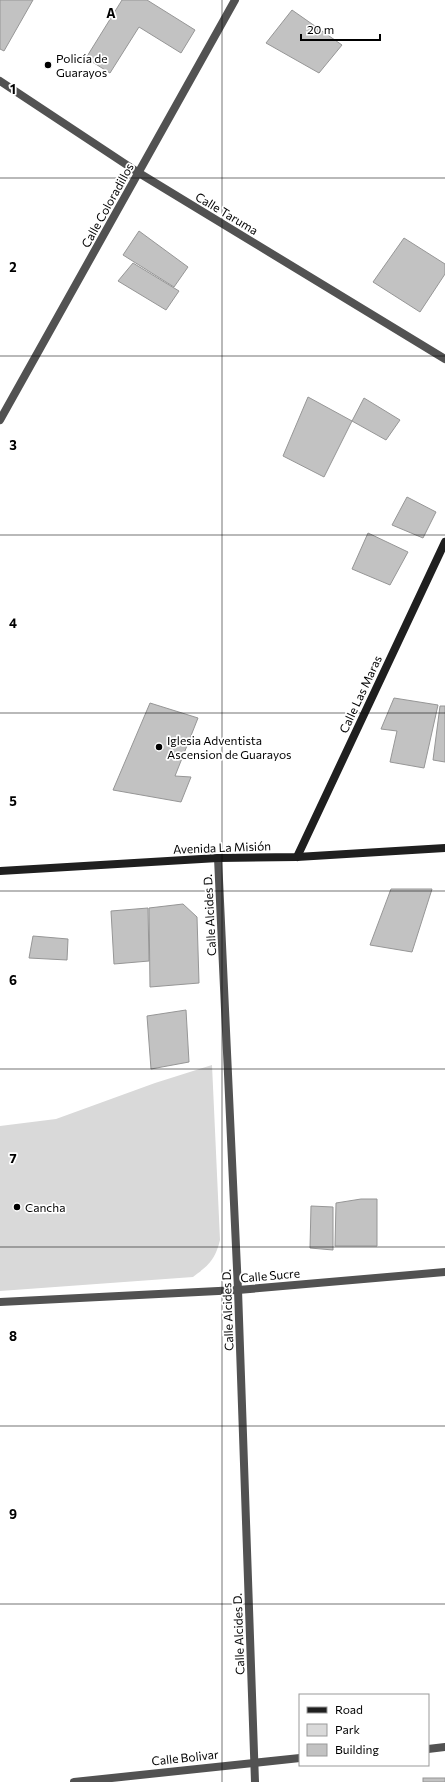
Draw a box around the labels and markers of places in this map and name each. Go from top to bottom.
place label: Policía de Guarayos [56,51,107,79]
marker: Policía de Guarayos [43,60,53,70]
place label: Iglesia Adventista Ascension de Guarayos [167,733,291,761]
marker: Iglesia Adventista Ascension de Guarayos [154,742,164,752]
place label: Cancha [25,1200,65,1214]
marker: Cancha [12,1202,22,1212]

